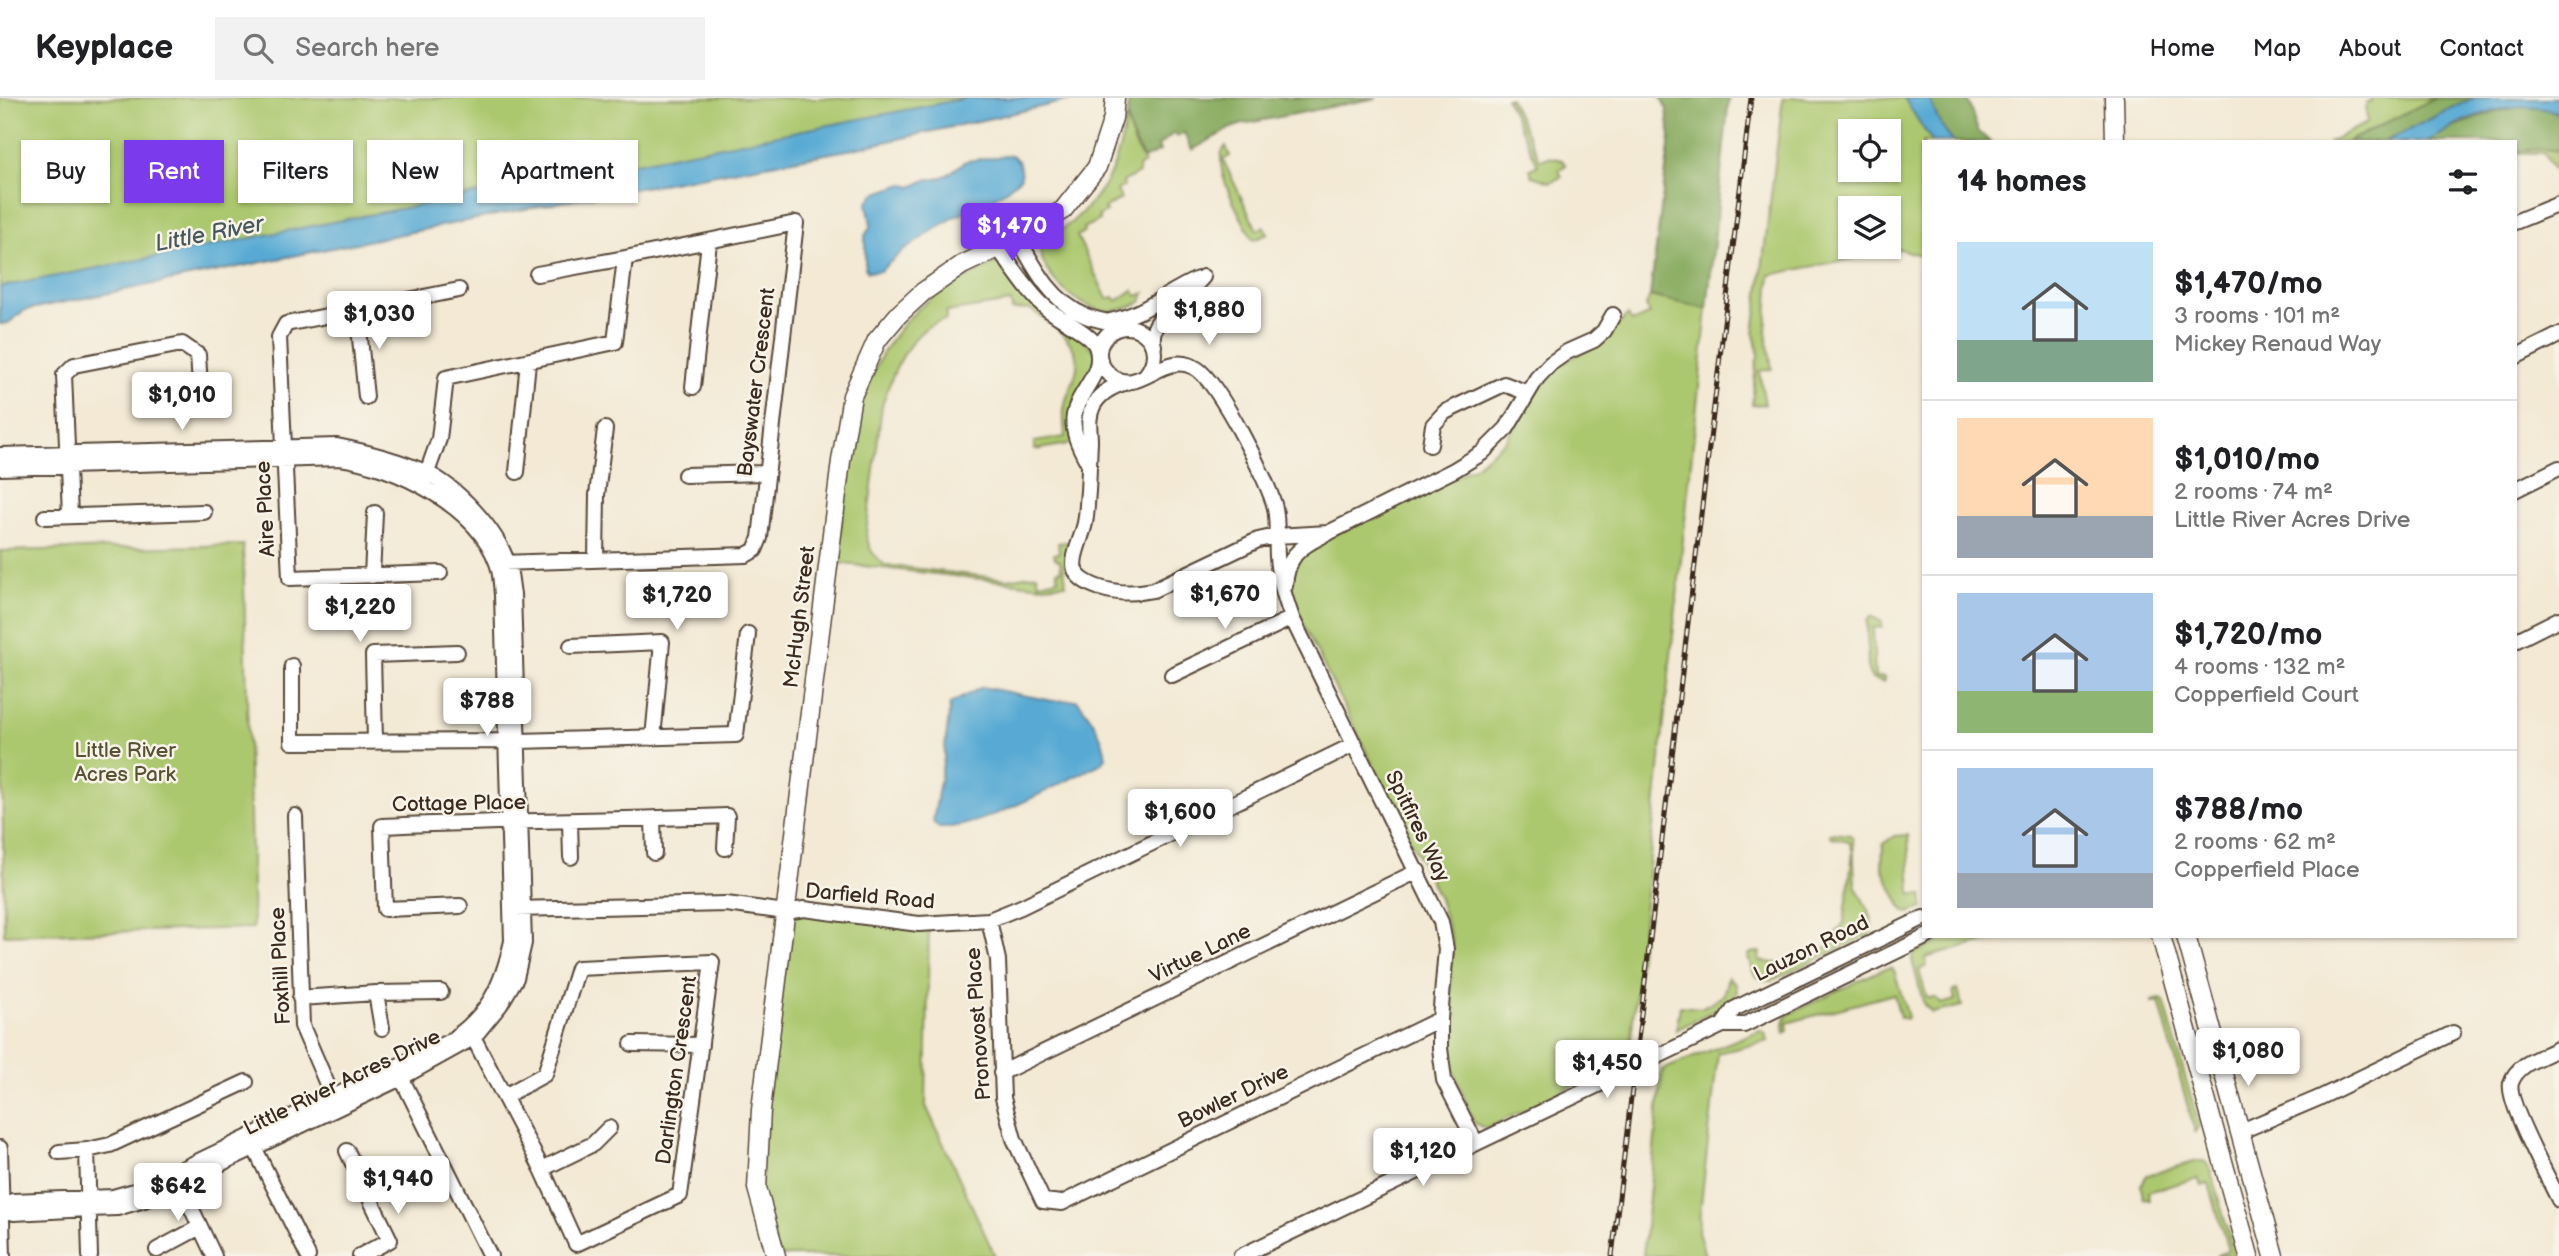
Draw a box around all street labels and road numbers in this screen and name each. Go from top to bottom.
street label: Bayswater Crescent [733,286,781,478]
street label: Aire Place [250,460,281,558]
street label: McHugh Street [778,544,821,690]
street label: Spitfires Way [1380,767,1455,886]
street label: Cottage Place [392,790,526,817]
street label: Darfield Road [804,878,936,915]
street label: Foxhill Place [265,907,296,1025]
street label: Lauzon Road [1750,910,1873,987]
street label: Virtue Lane [1146,918,1255,989]
street label: Pronovost Place [961,947,996,1101]
street label: Darlington Crescent [651,974,702,1166]
street label: Little River Acres Drive [240,1024,445,1141]
street label: Bowler Drive [1174,1059,1293,1134]

